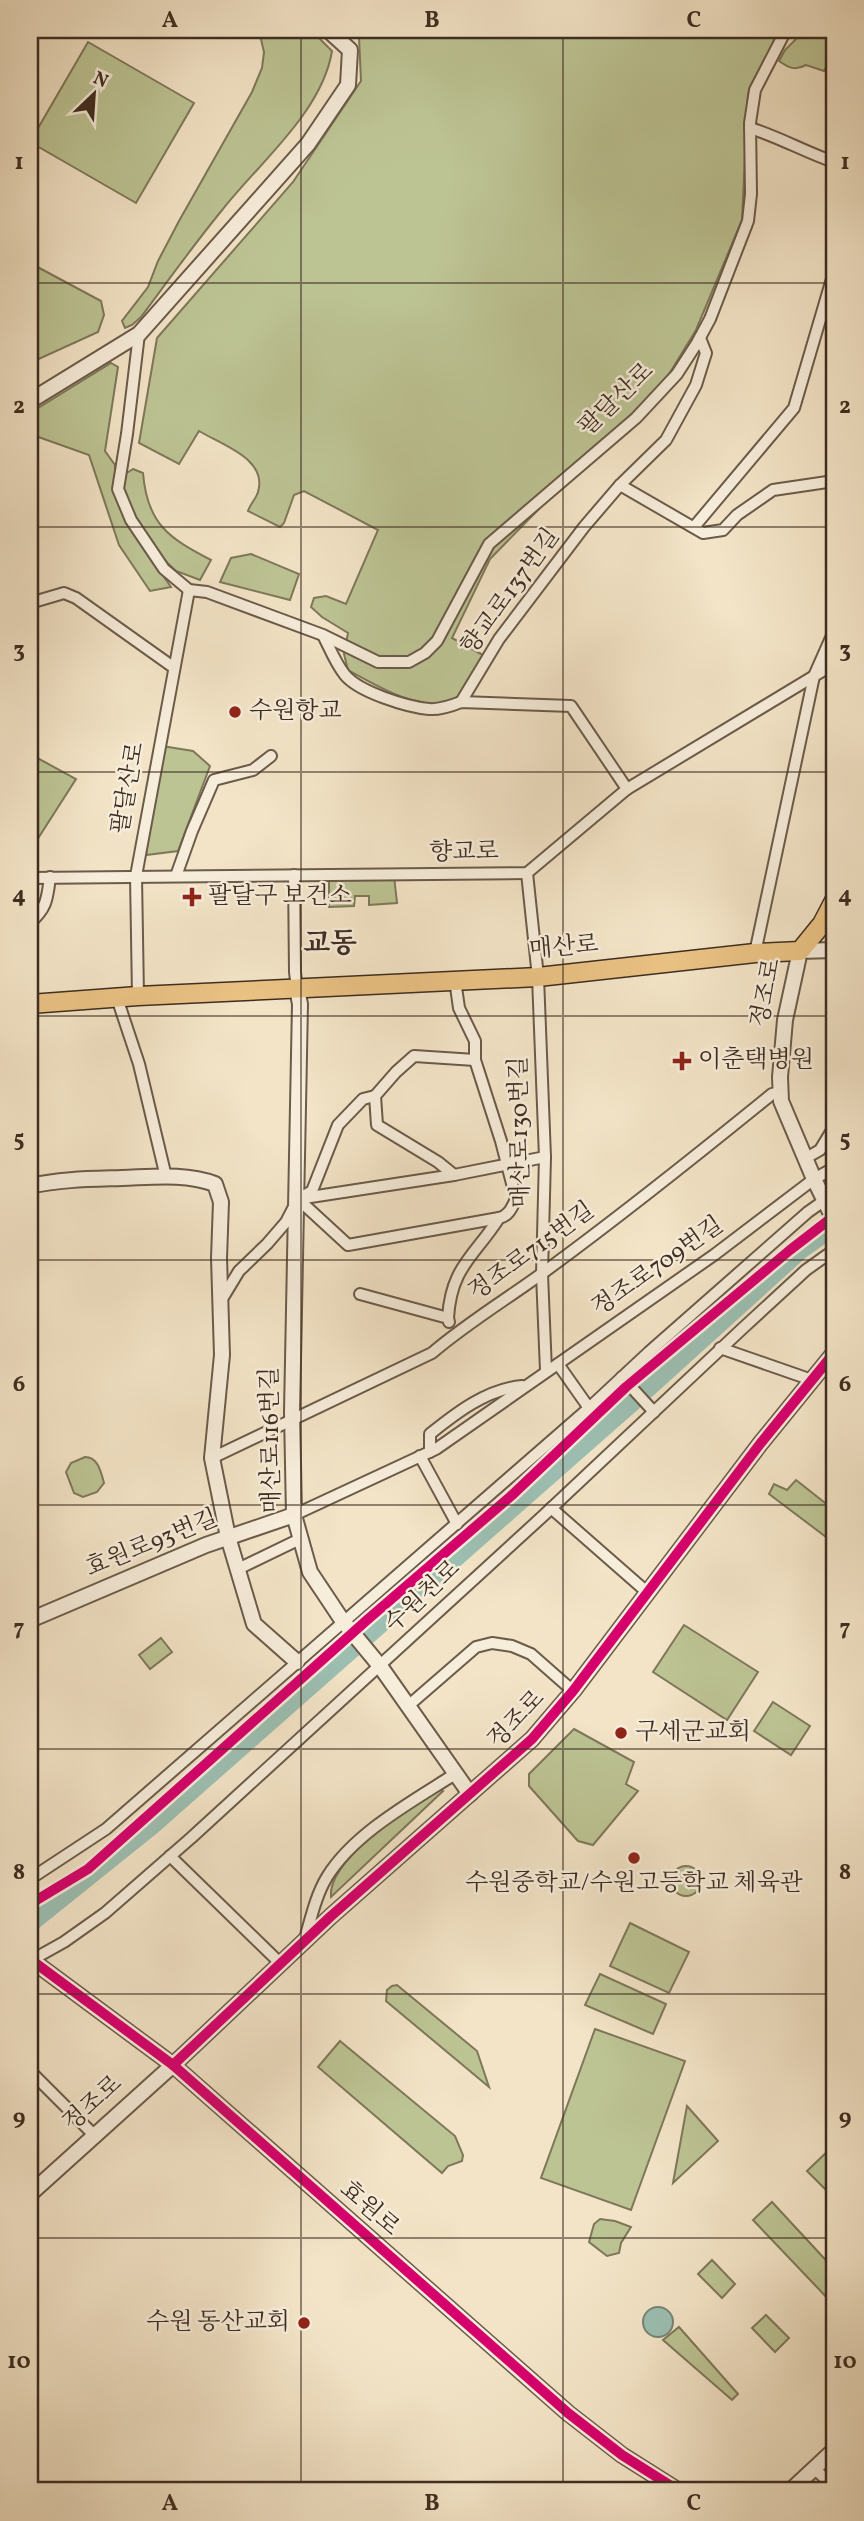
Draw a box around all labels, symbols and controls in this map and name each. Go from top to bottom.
text: A [162,5,178,37]
text: B [424,5,440,37]
text: C [687,5,701,37]
north arrow [60,60,130,130]
text: N [89,66,112,95]
text: 1 [14,147,24,179]
text: 1 [840,147,850,179]
street label: 팔달산로 [572,356,662,444]
text: 2 [13,391,25,423]
text: 2 [839,391,851,423]
street label: 향교로137번길 [453,522,569,662]
text: 3 [13,635,25,667]
text: 3 [839,635,851,667]
place label: 수원항교 [249,695,342,729]
marker: 수원항교 [227,704,243,720]
street label: 팔달산로 [104,739,154,837]
street label: 향교로 [429,835,499,871]
text: 4 [12,880,26,912]
place label: 팔달구 보건소 [208,880,352,914]
text: 4 [838,880,852,912]
marker: 팔달구 보건소 [182,887,202,907]
district label: 교동 [303,925,357,964]
street label: 매산로 [528,928,600,968]
street label: 정조로 [744,956,790,1030]
place label: 이춘택병원 [698,1044,814,1078]
marker: 이춘택병원 [672,1051,692,1071]
street label: 매산로130번길 [503,1056,539,1208]
text: 5 [13,1124,25,1156]
text: 5 [839,1124,851,1156]
street label: 정조로715번길 [462,1195,602,1309]
street label: 정조로709번길 [585,1209,731,1325]
street label: 매산로116번길 [254,1366,290,1514]
text: 6 [13,1369,25,1401]
text: 6 [839,1369,851,1401]
street label: 효원로93번길 [81,1502,223,1586]
street label: 수원천로 [377,1553,469,1641]
text: 7 [14,1613,25,1645]
text: 7 [840,1613,851,1645]
street label: 정조로 [481,1683,553,1757]
place label: 구세군교회 [635,1716,751,1750]
marker: 구세군교회 [613,1725,629,1741]
marker: 수원중학교/수원고등학교 체육관 [626,1850,642,1866]
text: 8 [13,1857,25,1889]
text: 8 [839,1857,851,1889]
place label: 수원중학교/수원고등학교 체육관 [465,1867,803,1901]
street label: 정조로 [56,2068,130,2140]
text: 9 [13,2102,25,2134]
text: 9 [839,2102,851,2134]
street label: 효원로 [332,2173,406,2245]
place label: 수원 동산교회 [146,2306,290,2340]
marker: 수원 동산교회 [296,2315,312,2331]
text: 10 [7,2346,31,2378]
text: 10 [833,2346,857,2378]
text: A [162,2488,178,2520]
text: B [424,2488,440,2520]
text: C [687,2488,701,2520]

